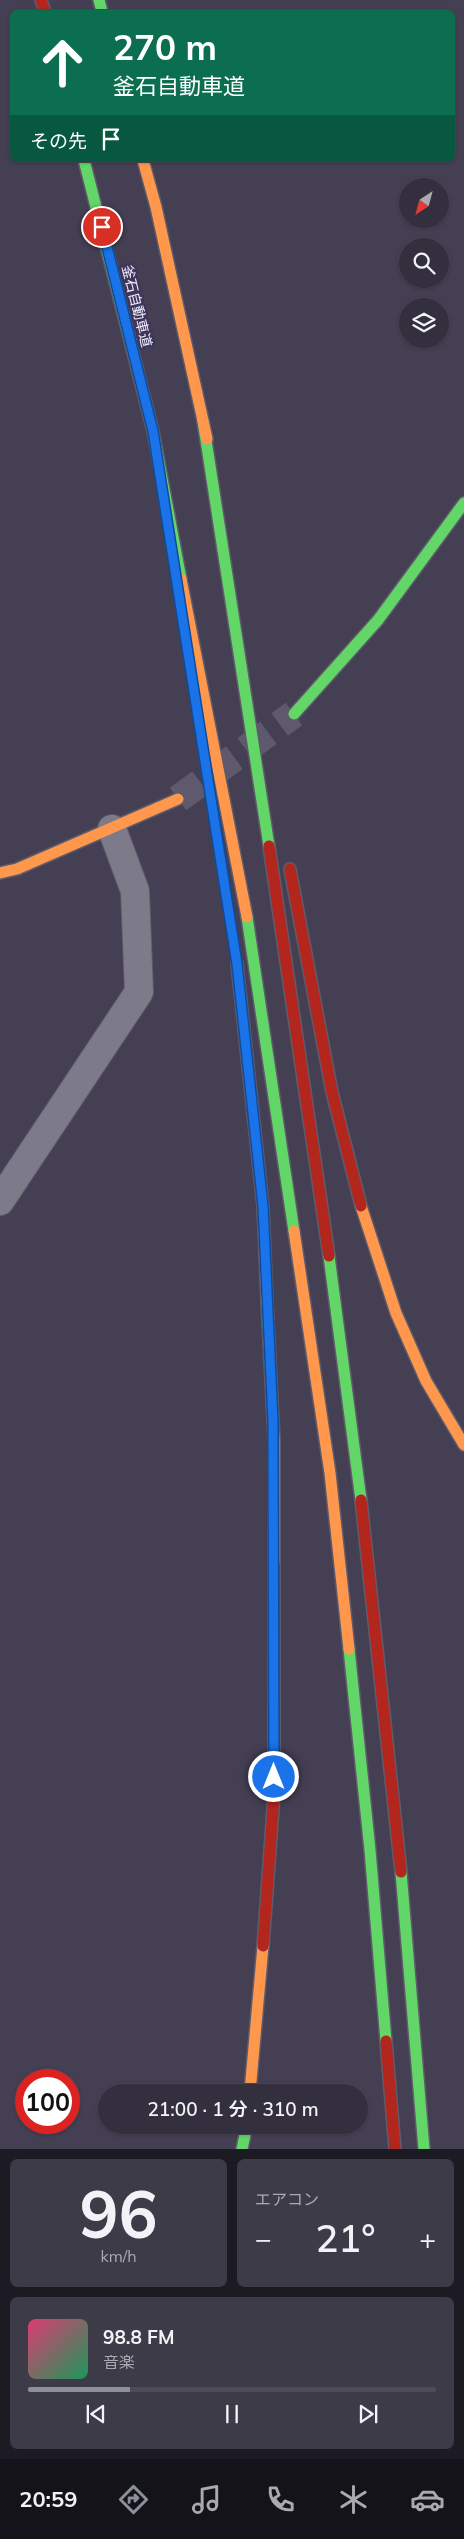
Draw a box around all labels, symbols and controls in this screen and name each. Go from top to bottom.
text: 270 m [113,25,217,69]
icon: ahead [30,30,95,95]
text: 釜石自動車道 [113,72,245,100]
icon: arrive [97,125,125,153]
text: その先 [30,129,87,153]
north arrow [399,178,449,228]
map controls [399,178,449,348]
pin [81,206,123,248]
icon: arrive [88,213,116,241]
button: search [399,238,449,288]
street label: 釜石自動車道 [118,263,156,349]
button: layers [399,298,449,348]
position arrow [247,1750,299,1802]
speed limit sign: 100 [15,2069,80,2134]
text: 21:00 · 1 分 · 310 m [147,2097,319,2121]
text: 96 [79,2173,158,2254]
text: エアコン [255,2189,319,2209]
text: 21° [316,2214,375,2262]
text: − [255,2221,272,2256]
text: + [419,2221,436,2256]
text: km/h [100,2246,137,2266]
text: 98.8 FM [103,2325,175,2349]
text: 音楽 [103,2352,135,2372]
icon: previous [82,2400,110,2428]
icon: pause [218,2400,246,2428]
icon: next [354,2400,382,2428]
icon: directions [116,2482,151,2517]
icon: music [189,2482,224,2517]
icon: phone [263,2482,298,2517]
icon: climate [336,2482,371,2517]
icon: car [410,2482,445,2517]
text: 20:59 [19,2485,77,2513]

